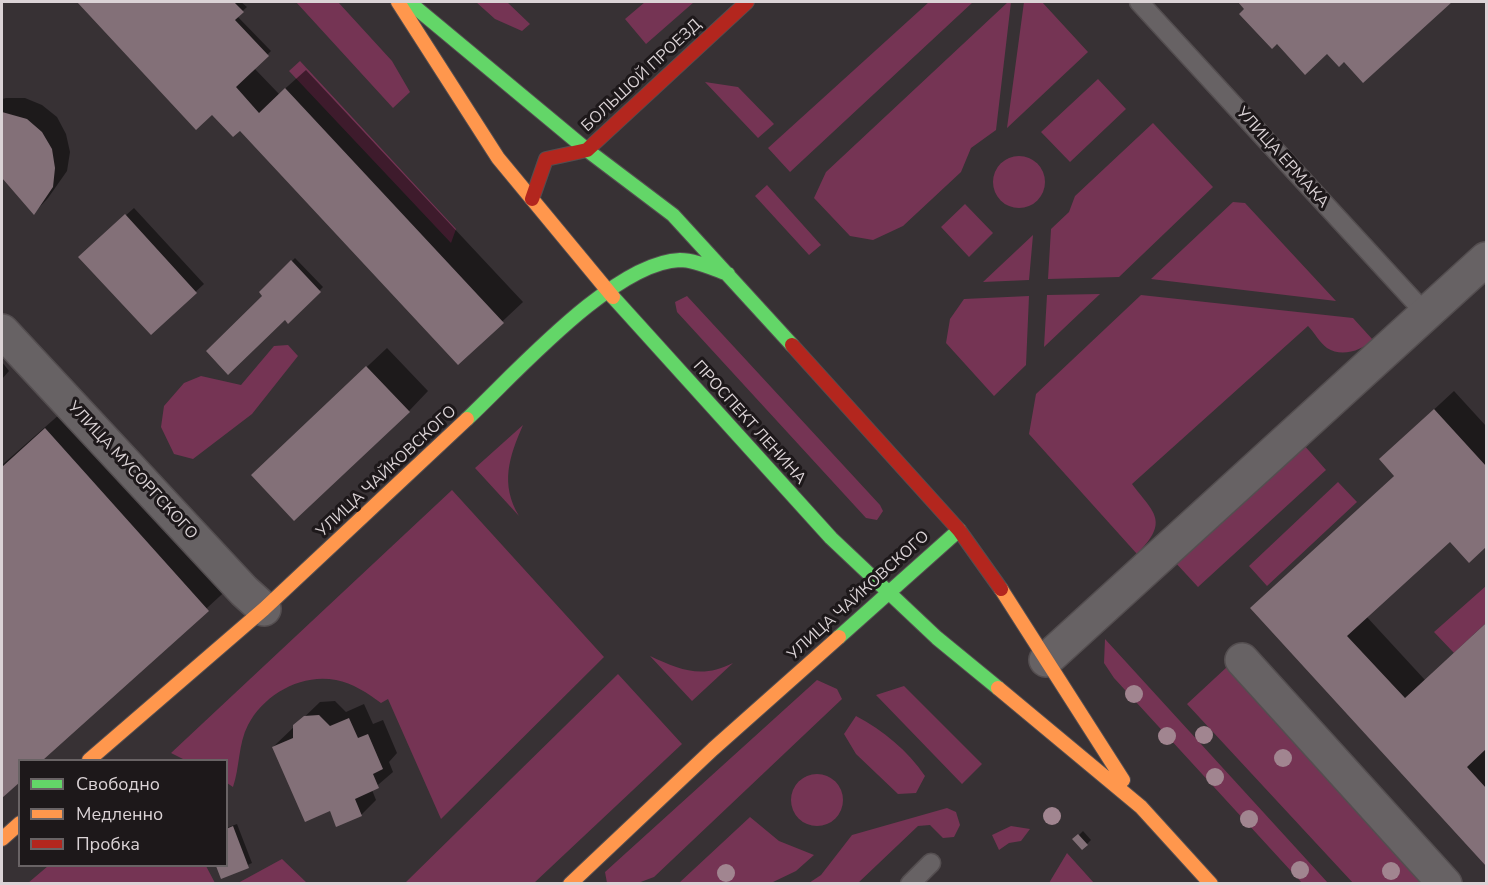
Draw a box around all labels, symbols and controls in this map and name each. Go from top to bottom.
street label: БОЛЬШОЙ ПРОЕЗД [578,16,706,136]
street label: УЛИЦА ЕРМАКА [1232,104,1332,212]
street label: ПРОСПЕКТ ЛЕНИНА [688,357,810,489]
street label: УЛИЦА МУСОРГСКОГО [63,398,201,544]
street label: УЛИЦА ЧАЙКОВСКОГО [313,402,461,542]
street label: УЛИЦА ЧАЙКОВСКОГО [784,527,934,665]
legend [18,759,228,867]
text: Свободно [76,772,160,796]
text: Медленно [76,802,163,826]
text: Пробка [76,832,140,856]

